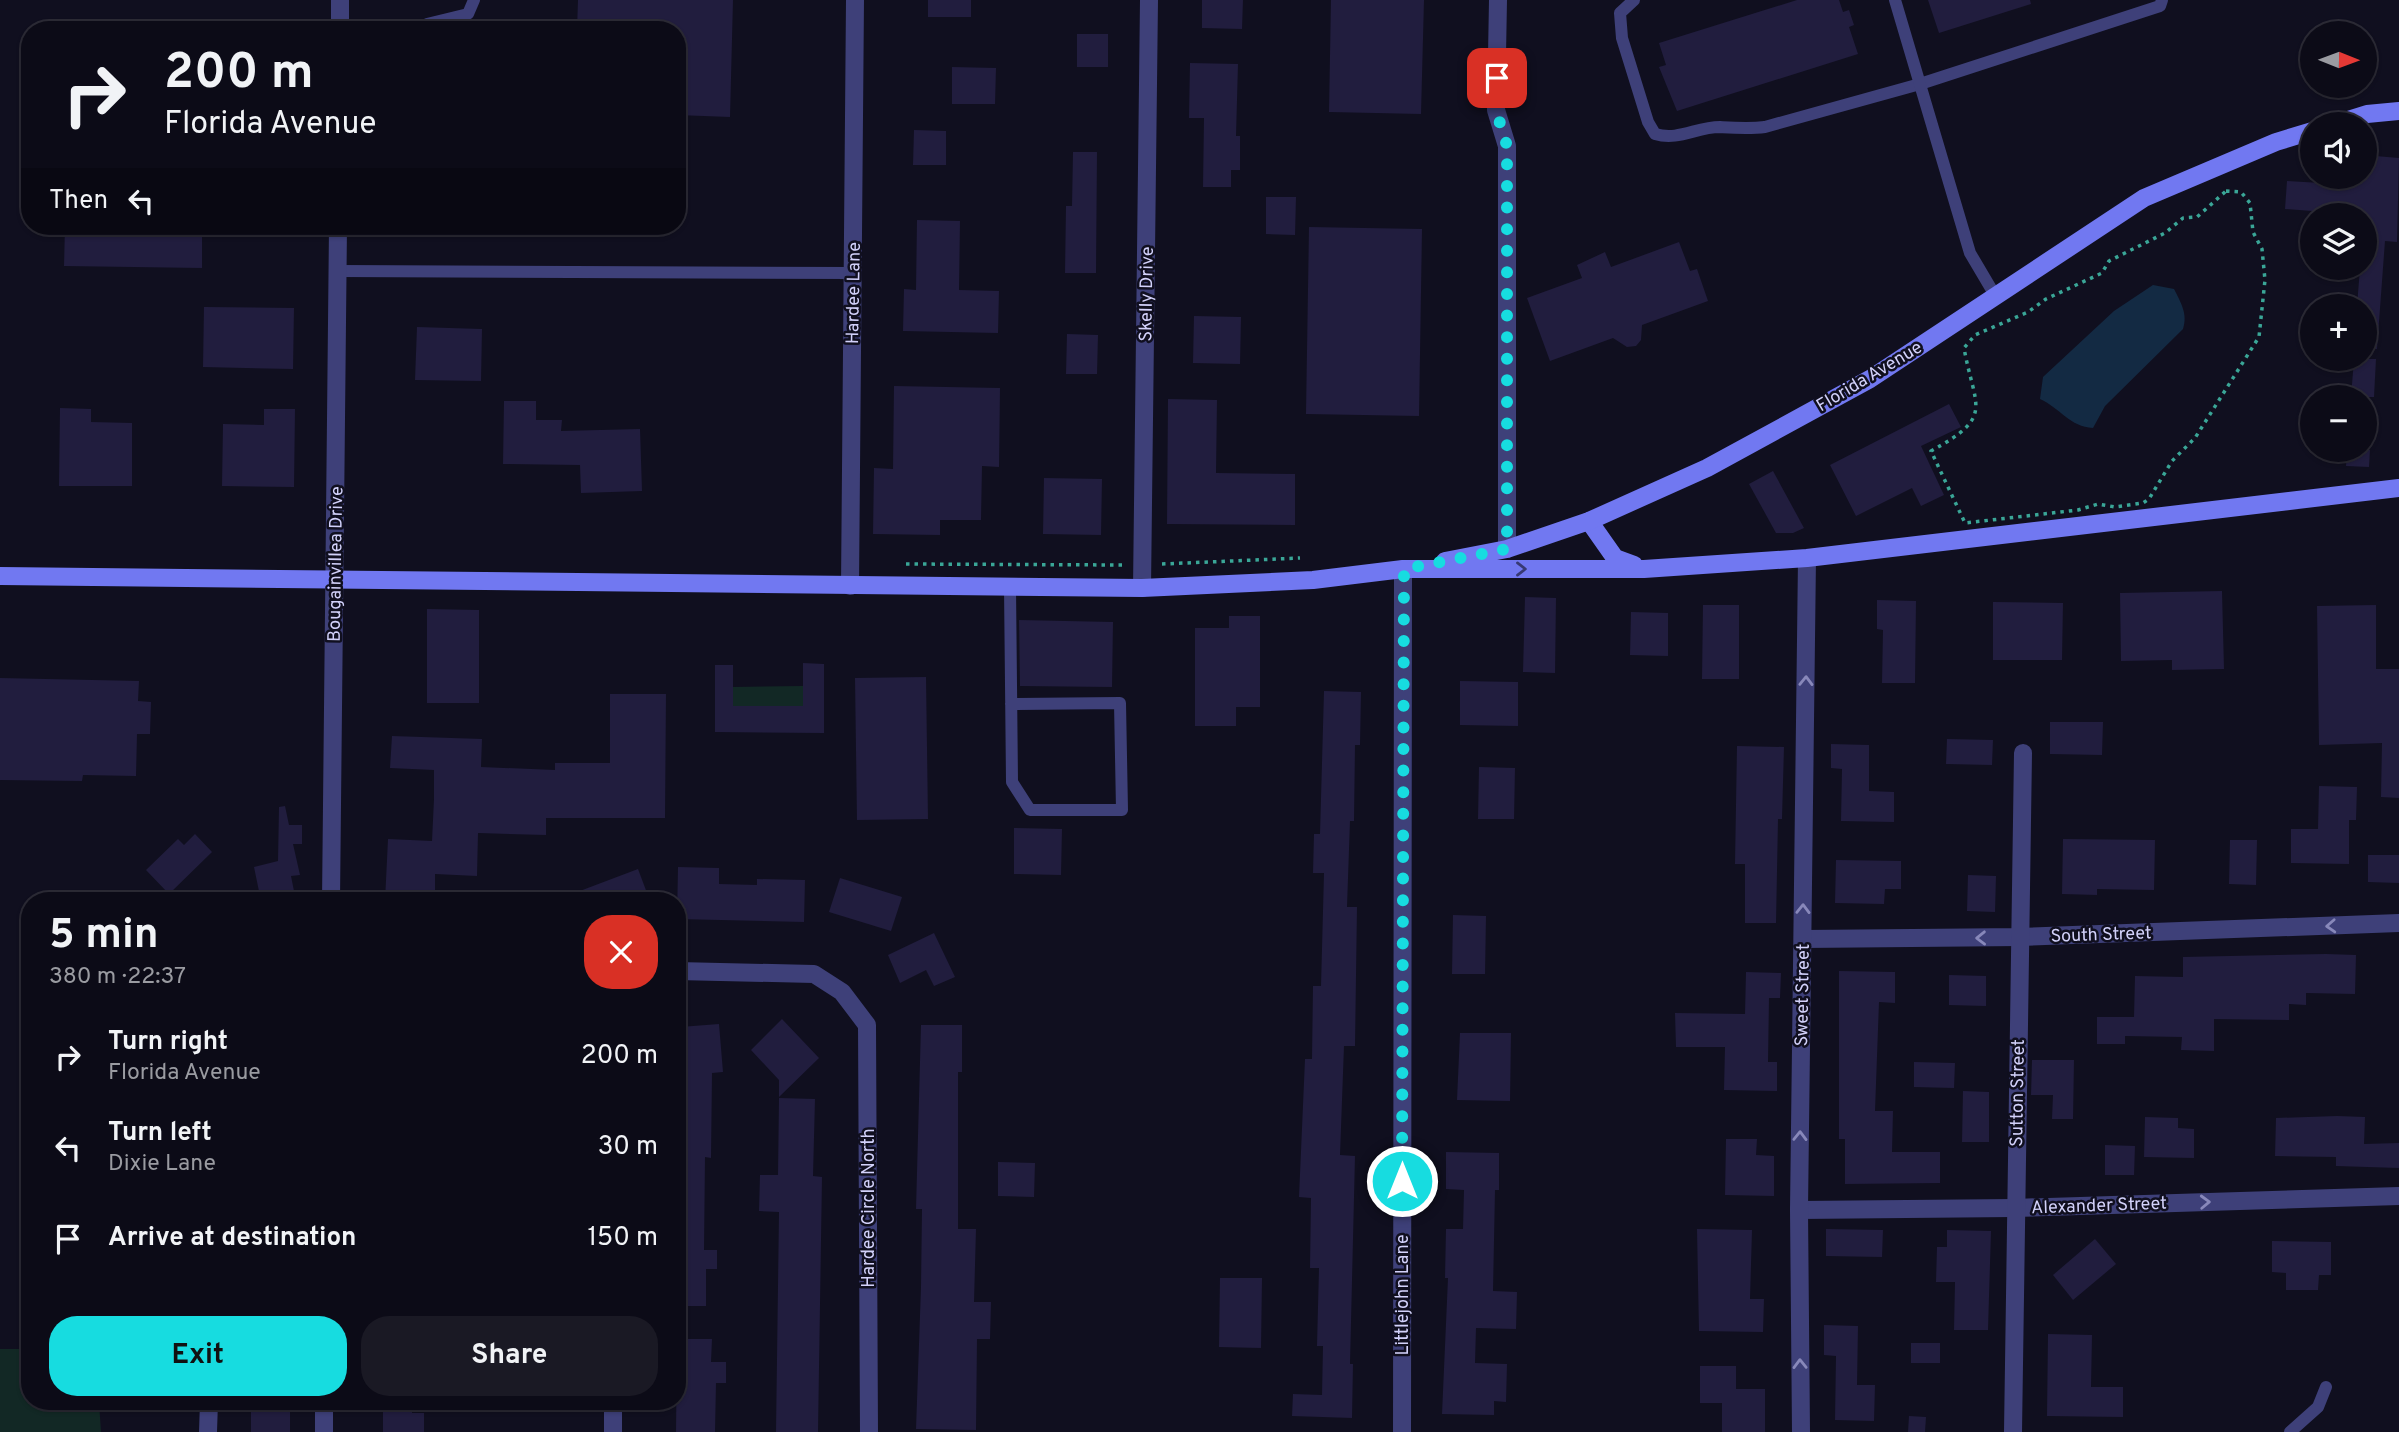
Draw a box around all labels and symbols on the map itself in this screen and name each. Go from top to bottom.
north arrow [2300,21,2376,98]
pin [1467,48,1527,108]
street label: Hardee Lane [842,242,867,344]
street label: Skelly Drive [1135,246,1160,342]
street label: Florida Avenue [1813,337,1927,418]
street label: Bougainvillea Drive [324,486,349,642]
one-way arrow [1516,561,1526,577]
one-way arrow [1798,676,1814,686]
one-way arrow [1795,903,1811,914]
one-way arrow [2325,919,2336,934]
street label: South Street [2050,922,2152,949]
one-way arrow [1975,930,1986,945]
street label: Sweet Street [1791,943,1816,1047]
street label: Sutton Street [2006,1039,2031,1147]
street label: Hardee Circle North [858,1128,881,1288]
one-way arrow [1792,1131,1807,1142]
position arrow [1365,1144,1439,1218]
street label: Alexander Street [2031,1193,2167,1220]
one-way arrow [2199,1194,2210,1209]
street label: Littlejohn Lane [1392,1234,1415,1356]
one-way arrow [1793,1358,1808,1369]

